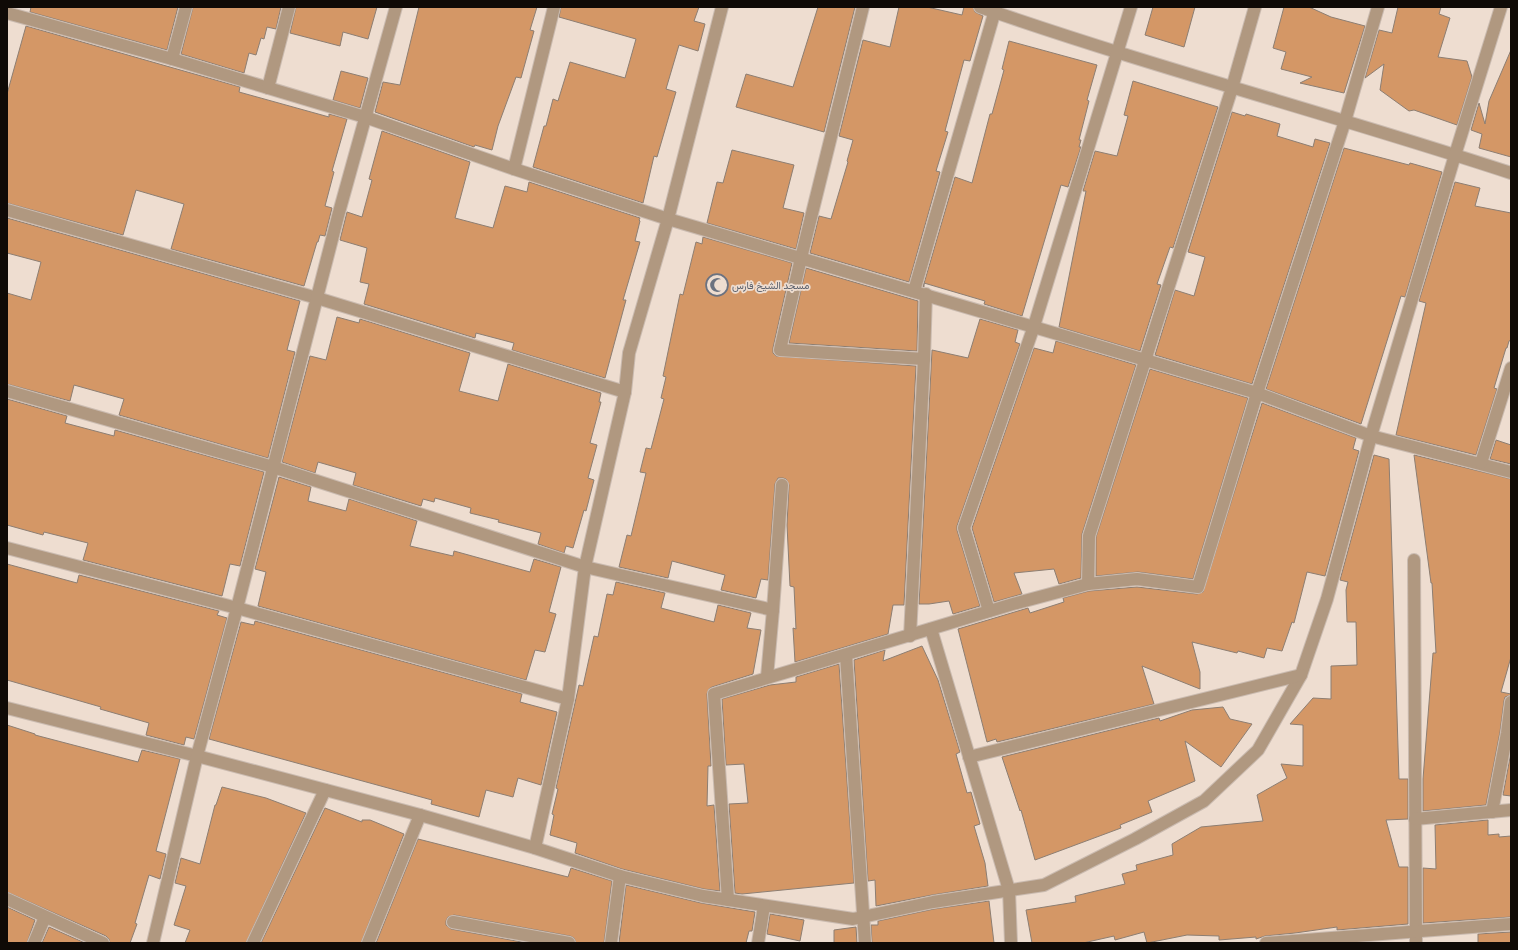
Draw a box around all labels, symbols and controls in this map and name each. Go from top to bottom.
mosque icon: مسجد الشيخ فارس [704,272,730,298]
place label: مسجد الشيخ فارس [732,280,809,292]

